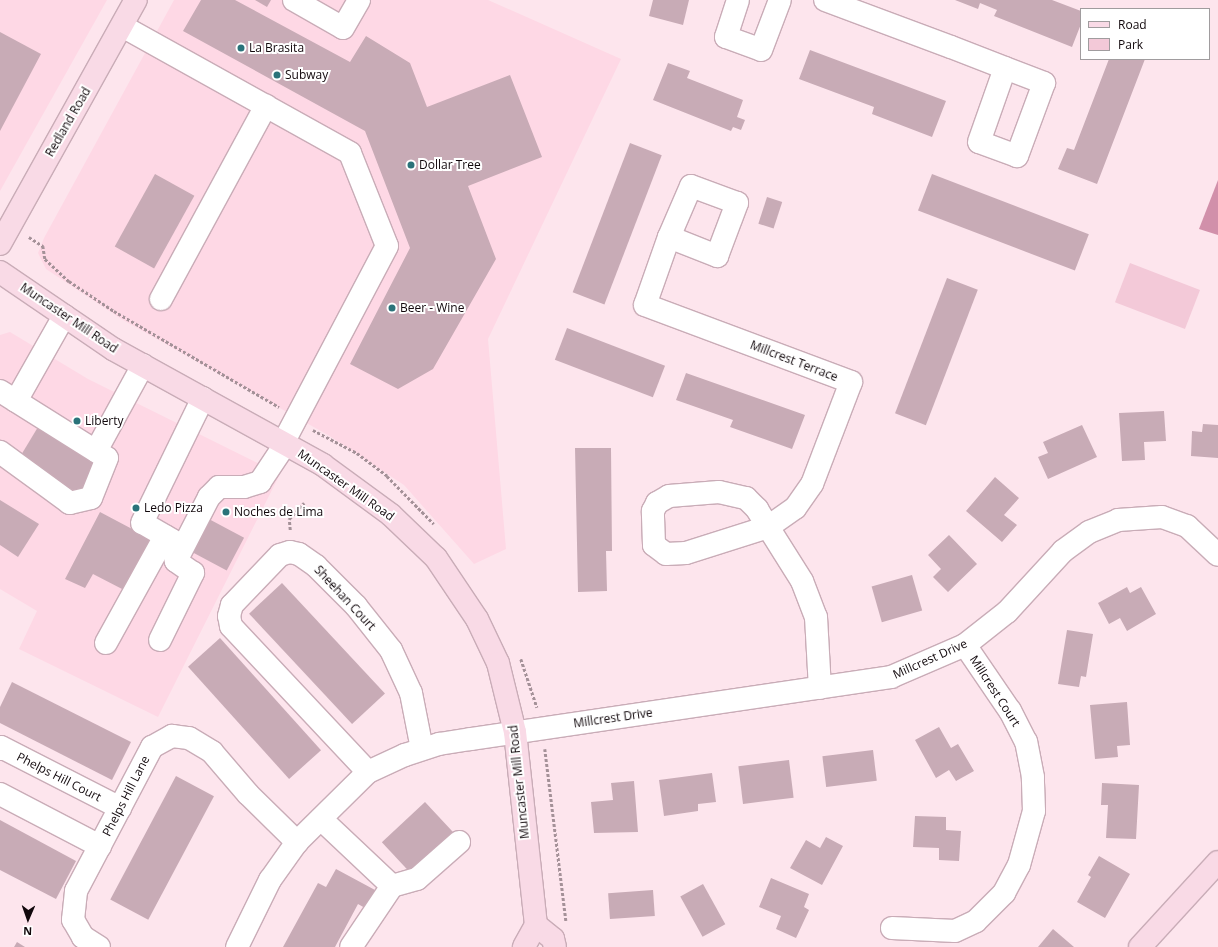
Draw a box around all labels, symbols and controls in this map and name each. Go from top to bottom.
legend [1080,8,1210,60]
text: Road [1118,16,1147,33]
text: Park [1118,36,1143,53]
place label: La Brasita [249,41,304,55]
marker: La Brasita [236,43,246,53]
place label: Subway [285,68,328,82]
marker: Subway [272,70,282,80]
street label: Redland Road [42,85,94,159]
place label: Dollar Tree [419,158,481,172]
marker: Dollar Tree [406,160,416,170]
street label: Muncaster Mill Road [18,280,120,356]
place label: Beer - Wine [400,301,464,315]
marker: Beer - Wine [387,303,397,313]
street label: Millcrest Terrace [748,338,840,384]
place label: Liberty [85,414,124,428]
marker: Liberty [72,416,82,426]
street label: Muncaster Mill Road [295,446,397,524]
place label: Ledo Pizza [144,501,203,515]
marker: Ledo Pizza [131,503,141,513]
place label: Noches de Lima [234,505,323,519]
marker: Noches de Lima [221,507,231,517]
street label: Sheehan Court [311,563,379,633]
street label: Millcrest Drive [891,636,969,682]
street label: Millcrest Court [967,653,1023,729]
street label: Millcrest Drive [573,705,653,731]
street label: Muncaster Mill Road [506,724,532,840]
street label: Phelps Hill Court [14,749,104,805]
street label: Phelps Hill Lane [99,753,153,839]
north arrow [8,899,48,939]
text: N [23,924,32,939]

